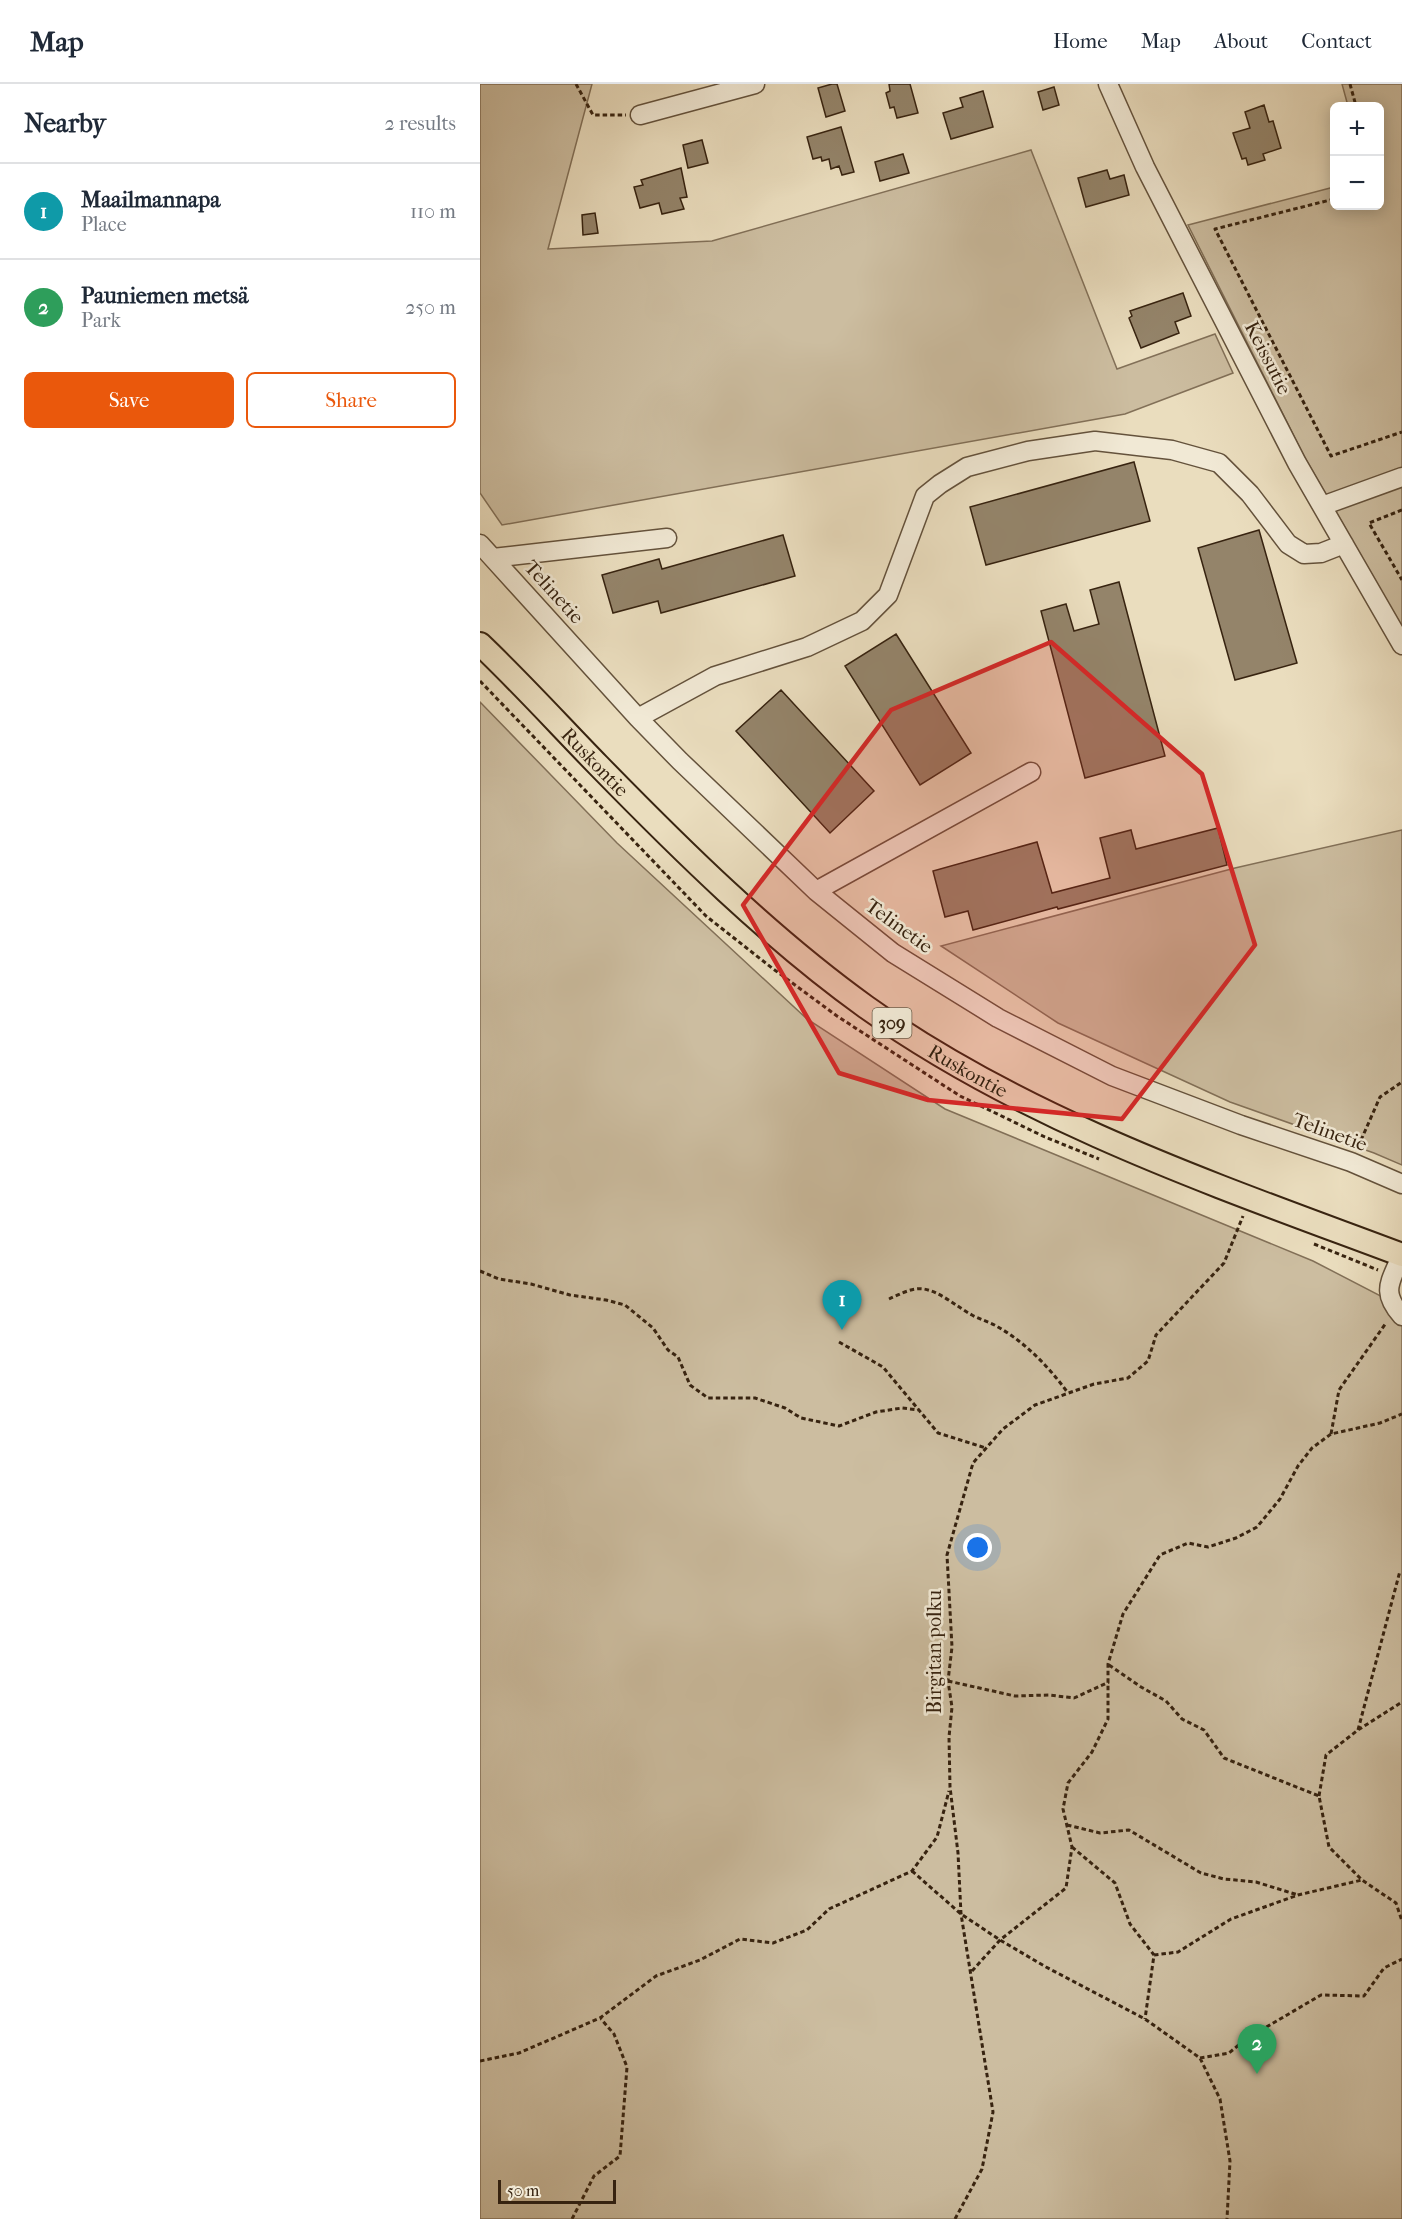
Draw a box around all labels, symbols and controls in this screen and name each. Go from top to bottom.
text: Map [30,25,84,58]
text: Home [1053,29,1108,53]
text: Map [1141,29,1181,53]
text: About [1214,29,1268,53]
text: Contact [1301,29,1372,53]
map controls [1330,102,1384,210]
button: + [1330,102,1384,156]
text: Nearby [24,108,106,139]
text: 2 results [385,112,456,135]
button: − [1330,156,1384,210]
text: Maailmannapa [81,187,220,213]
text: 1 [40,200,47,223]
text: 110 m [410,200,456,223]
text: Place [81,213,127,236]
text: Pauniemen metsä [81,283,248,309]
text: 2 [38,296,49,319]
text: 250 m [405,296,456,319]
text: Park [81,309,121,332]
street label: Keissutie [1240,318,1296,398]
button: Save [24,372,234,428]
button: Share [246,372,456,428]
street label: Telinetie [520,556,588,628]
street label: Ruskontie [557,723,634,801]
street label: Telinetie [861,894,937,958]
road number: 309 [872,1008,912,1038]
street label: Ruskontie [924,1039,1012,1102]
street label: Telinetie [1290,1108,1370,1156]
pin: 1 [822,1280,862,1330]
your location [963,1533,992,1562]
street label: Birgitan polku [923,1589,946,1714]
pin: 2 [1238,2024,1276,2074]
scale bar [498,2177,616,2204]
text: 50 m [507,2181,539,2200]

